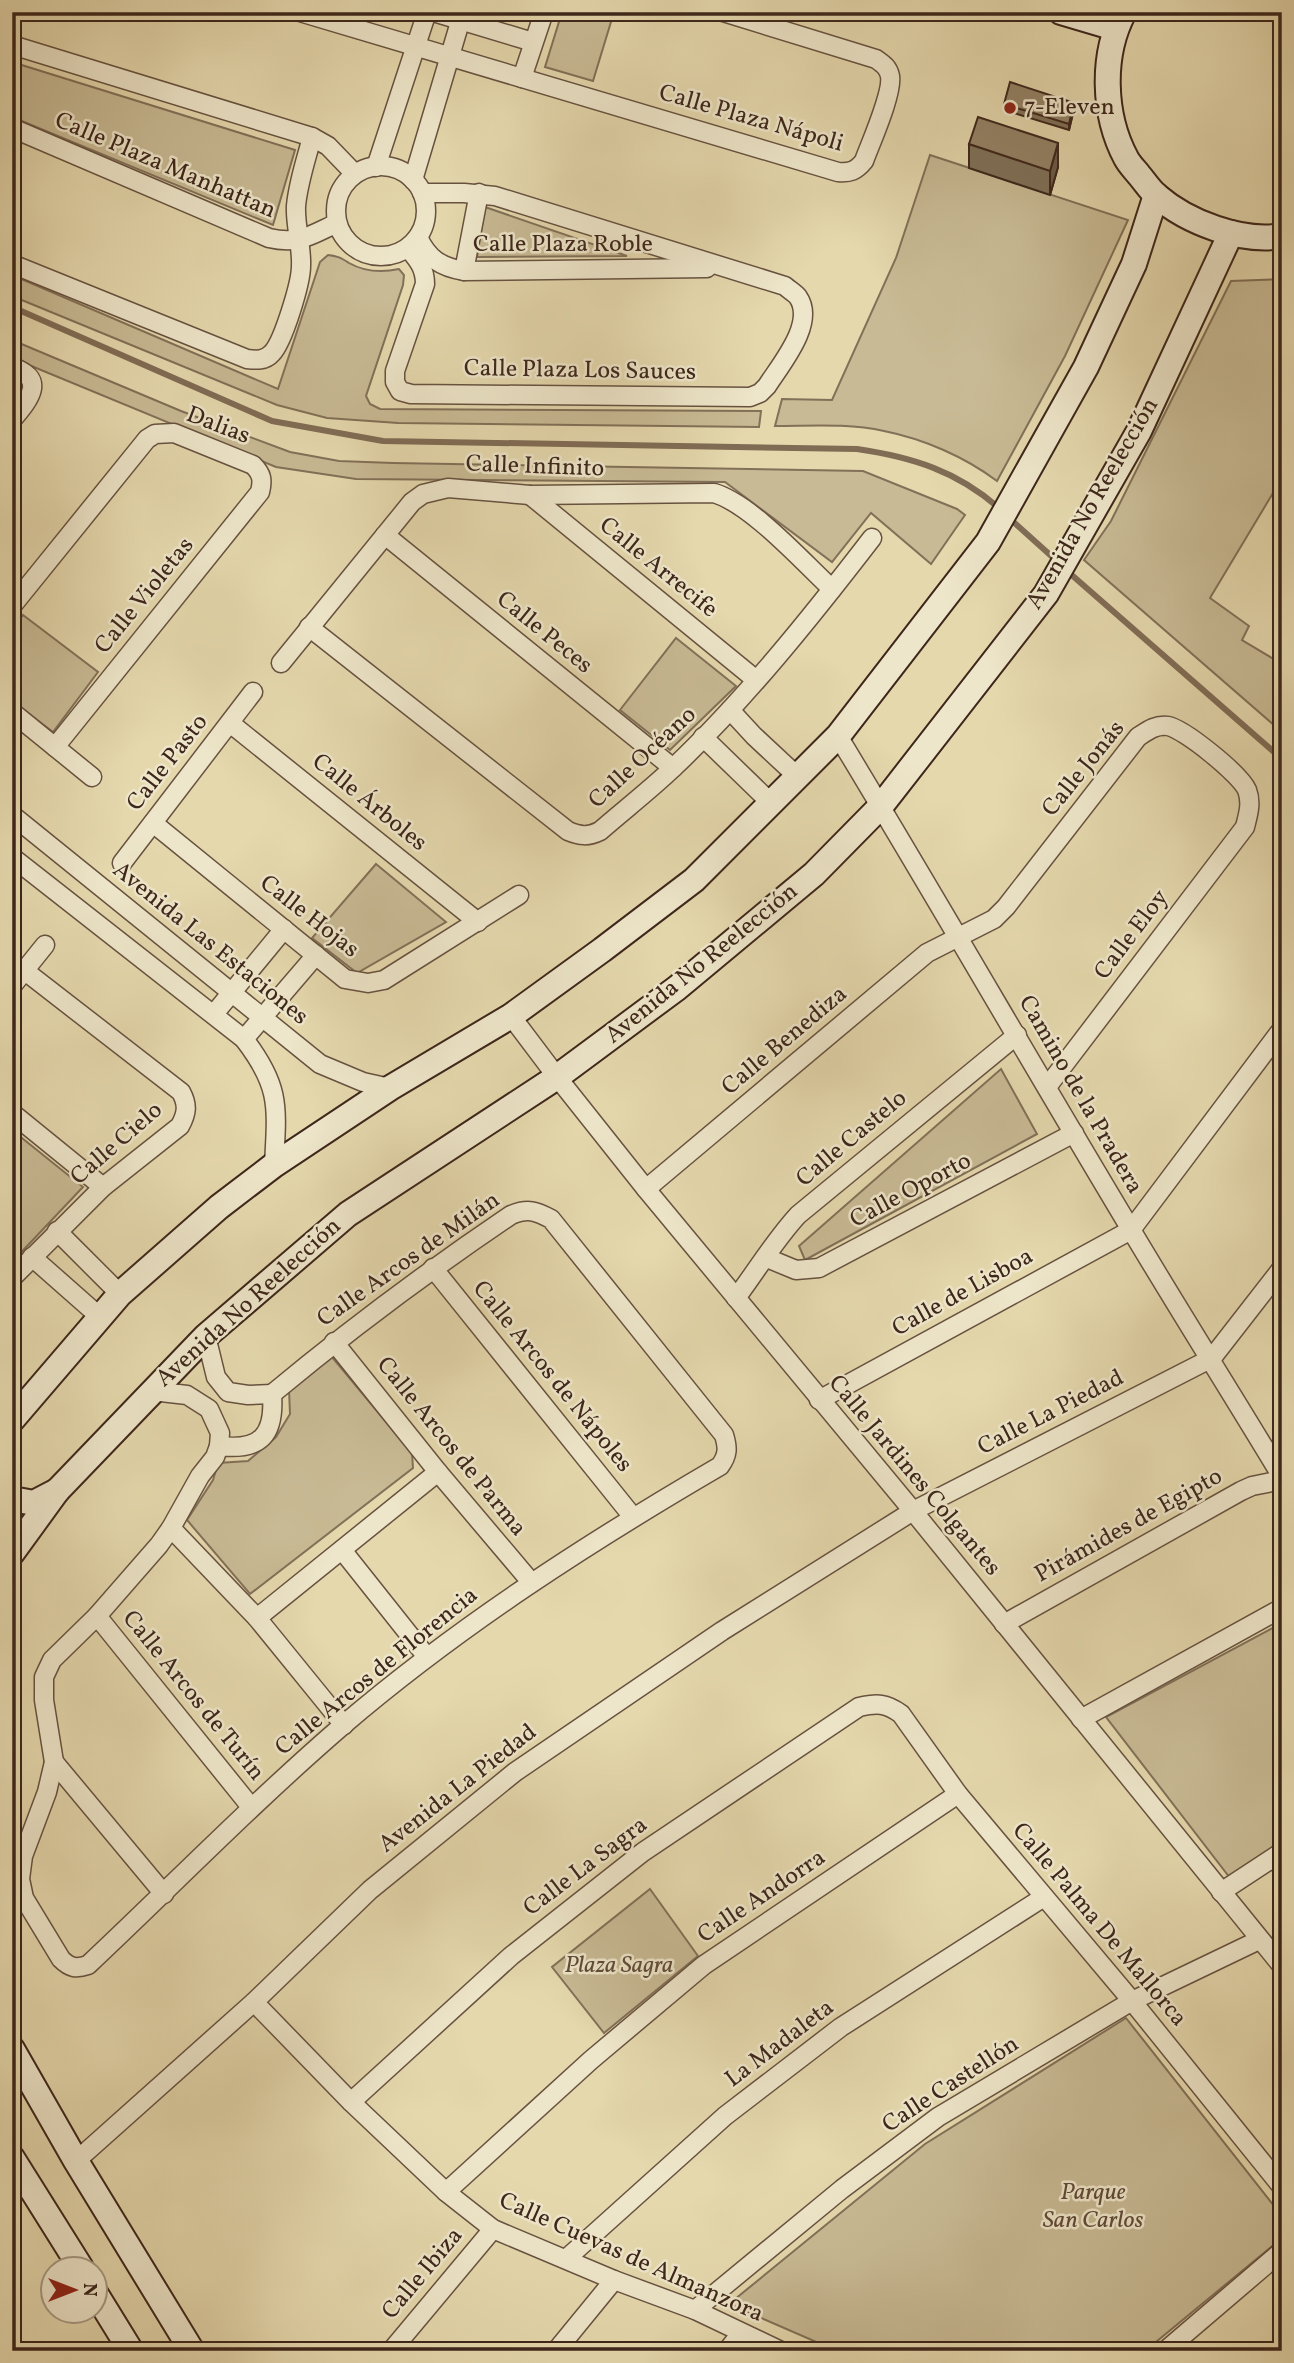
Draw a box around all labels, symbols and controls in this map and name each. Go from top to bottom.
street label: Calle Plaza Nápoli [655,76,847,162]
place label: 7-Eleven [1024,91,1115,125]
marker: 7-Eleven [1002,100,1018,116]
street label: Calle Plaza Manhattan [49,104,281,228]
street label: Calle Plaza Roble [473,228,653,262]
street label: Calle Plaza Los Sauces [464,352,696,390]
street label: Avenida No Reelección [1018,392,1168,616]
street label: Dalias [181,398,255,454]
street label: Calle Infinito [465,448,605,486]
street label: Calle Arrecife [591,509,725,627]
street label: Calle Violetas [87,530,203,662]
street label: Calle Peces [488,583,600,683]
street label: Calle Océano [581,699,705,817]
street label: Calle Pasto [119,707,217,819]
street label: Calle Jonás [1034,713,1134,825]
street label: Calle Árboles [304,746,434,860]
street label: Avenida Las Estaciones [105,854,315,1034]
street label: Calle Hojas [252,867,366,967]
street label: Avenida No Reelección [598,875,806,1053]
street label: Calle Eloy [1087,883,1177,987]
street label: Calle Benediza [715,978,855,1104]
street label: Camino de la Pradera [1009,989,1151,1201]
street label: Calle Castelo [789,1082,915,1196]
street label: Calle Cielo [63,1094,171,1194]
street label: Calle Oporto [844,1145,978,1237]
street label: Calle Arcos de Milán [311,1184,507,1336]
street label: Avenida No Reelección [149,1210,349,1396]
street label: Calle de Lisboa [886,1240,1040,1346]
street label: Calle Arcos de Nápoles [464,1274,640,1480]
street label: Calle Arcos de Parma [368,1350,534,1544]
street label: Calle La Piedad [972,1362,1130,1464]
street label: Calle Jardines Colgantes [820,1368,1008,1584]
street label: Pirámides de Egipto [1029,1460,1229,1592]
street label: Calle Arcos de Florencia [268,1579,486,1765]
street label: Calle Arcos de Turín [114,1603,272,1789]
street label: Avenida La Piedad [372,1716,544,1862]
street label: Calle La Sagra [517,1809,655,1925]
street label: Calle Palma De Mallorca [1003,1816,1195,2034]
street label: Calle Andorra [691,1842,833,1952]
park label: Plaza Sagra [565,1949,673,1983]
street label: La Madaleta [718,1992,842,2096]
street label: Calle Castellón [876,2028,1026,2142]
park label: Parque San Carlos [1043,2176,1143,2238]
street label: Calle Cuevas de Almanzora [493,2184,769,2332]
street label: Calle Ibiza [374,2221,472,2327]
north arrow [38,2254,108,2324]
text: N [76,2283,102,2297]

